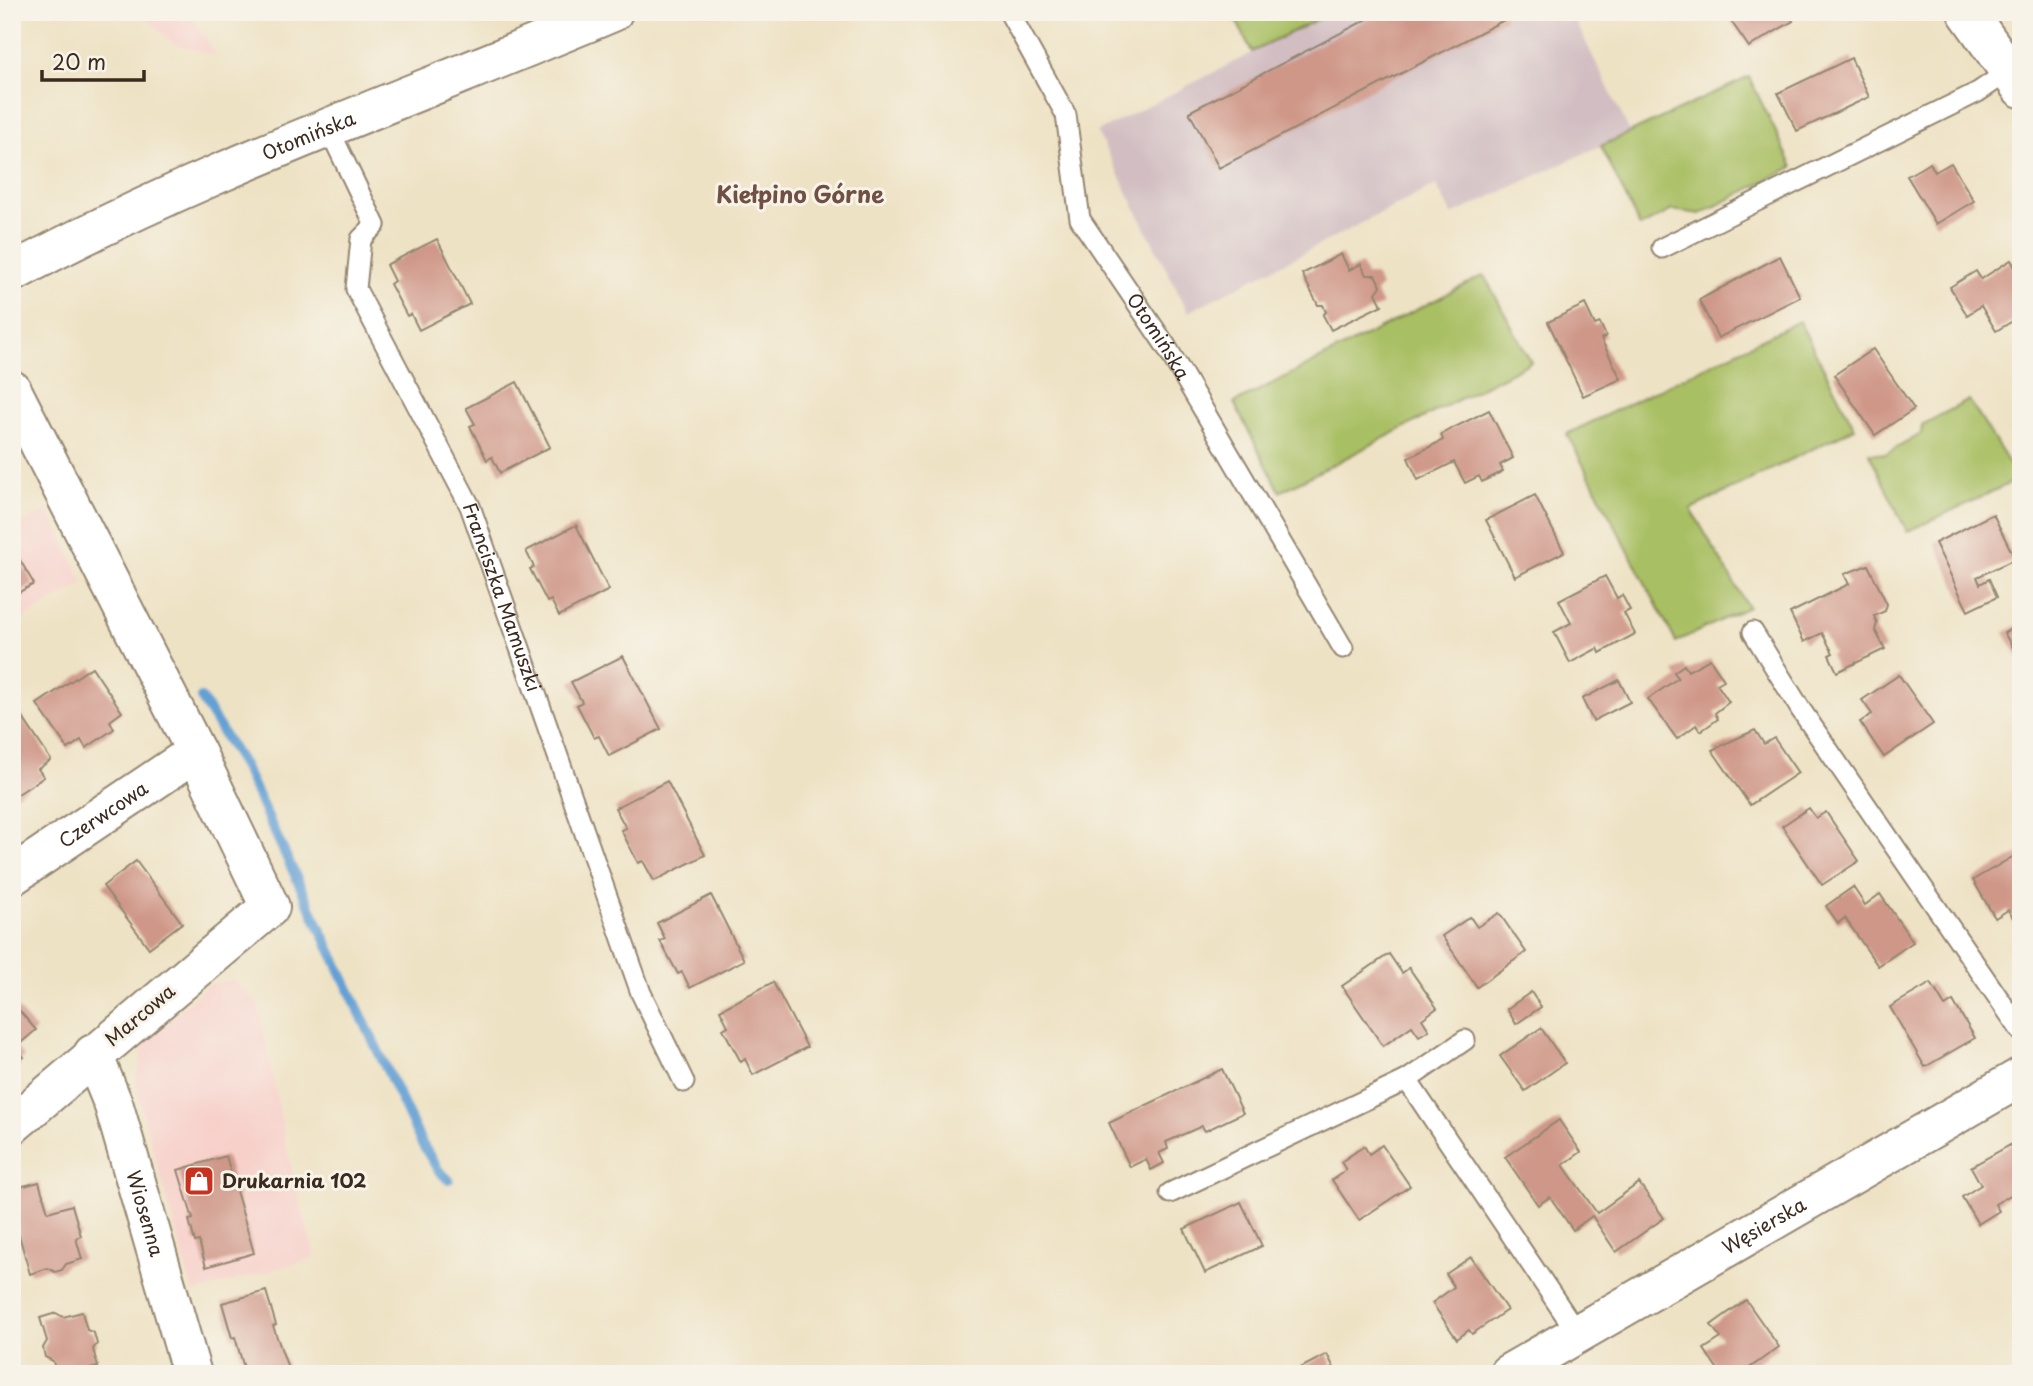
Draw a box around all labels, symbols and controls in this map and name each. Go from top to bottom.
scale bar [42,38,144,82]
text: 20 m [52,45,106,77]
street label: Otomińska [257,103,359,167]
district label: Kiełpino Górne [716,176,884,211]
street label: Otomińska [1121,287,1198,385]
street label: Franciszka Mamuszki [457,498,549,695]
street label: Czerwcowa [52,773,153,854]
street label: Marcowa [98,976,181,1052]
shop icon: Drukarnia 102 [182,1164,216,1198]
place label: Drukarnia 102 [222,1166,366,1194]
street label: Wiosenna [120,1167,172,1260]
street label: Węsierska [1717,1189,1811,1260]

